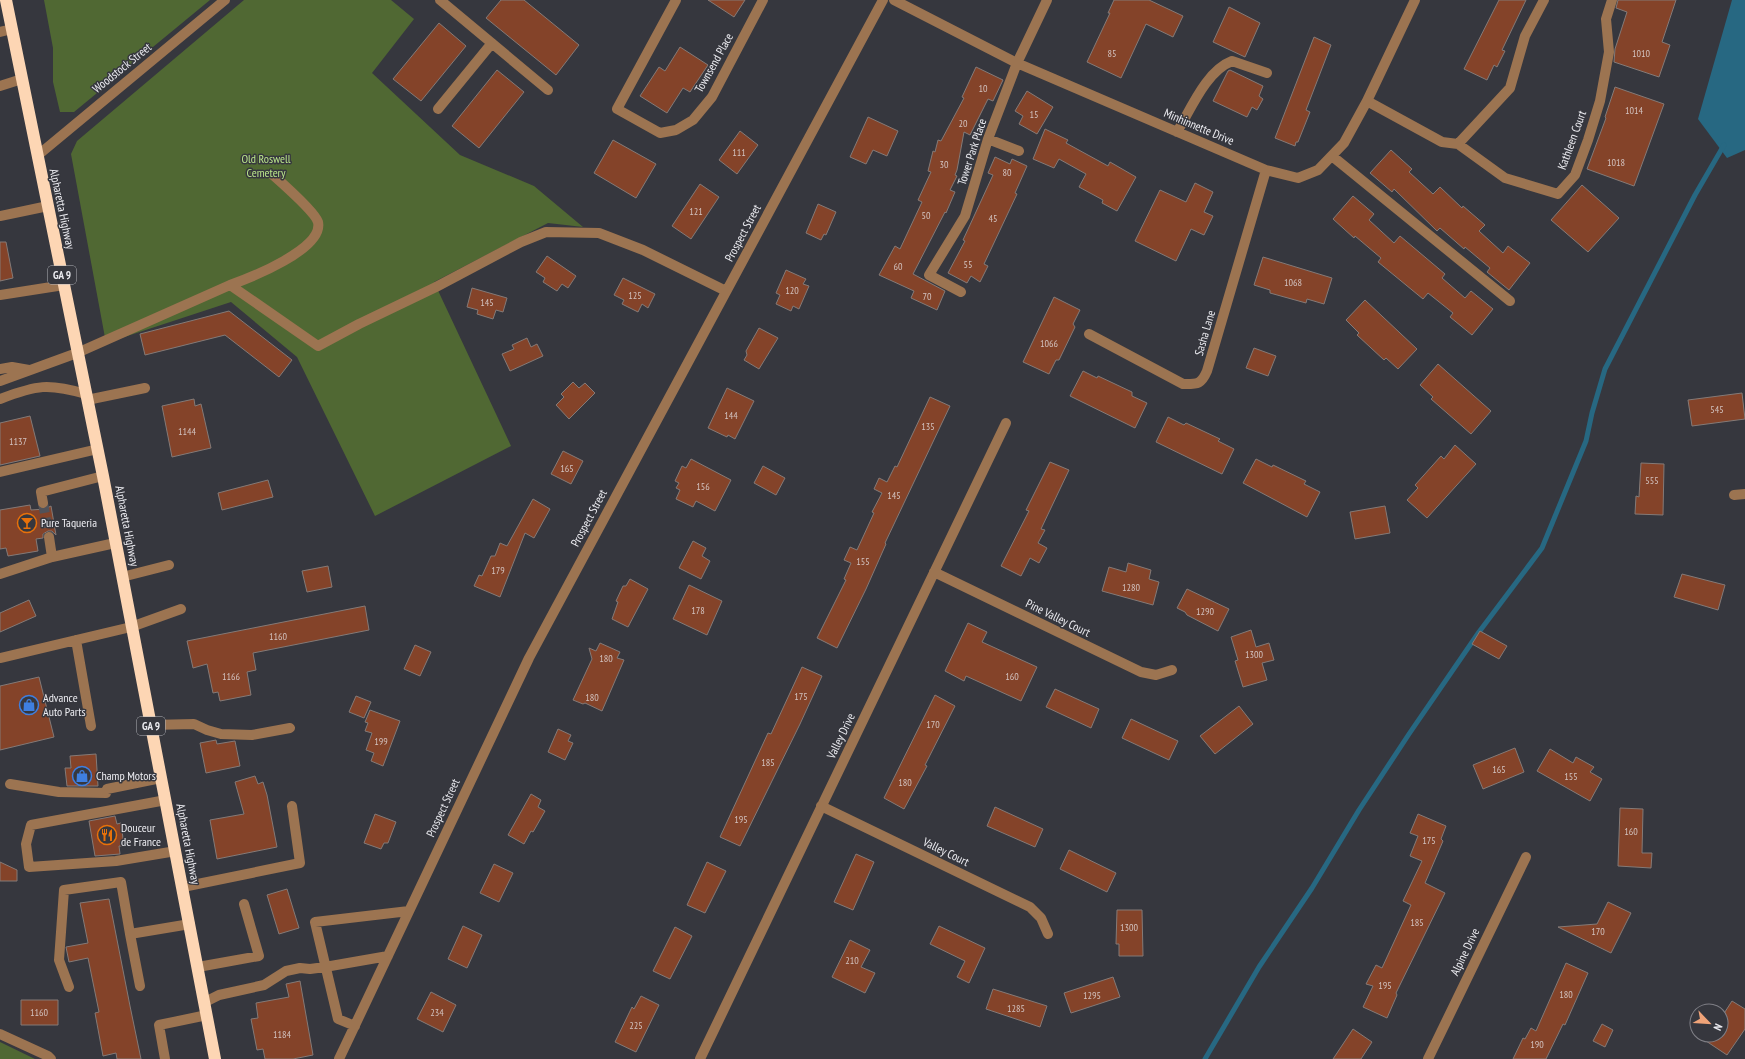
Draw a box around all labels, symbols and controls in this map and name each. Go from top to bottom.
street label: Townsend Place [691,30,736,95]
street label: Woodstock Street [89,39,155,96]
house number: 85 [1108,47,1117,60]
house number: 1010 [1632,47,1651,60]
house number: 10 [979,82,988,95]
house number: 1014 [1625,104,1644,117]
street label: Minhinnette Drive [1162,105,1237,148]
house number: 15 [1030,108,1039,121]
street label: Kathleen Court [1554,108,1589,171]
street label: Tower Park Place [954,117,989,187]
house number: 20 [959,117,968,130]
house number: 111 [732,146,746,159]
park label: Old Roswell Cemetery [241,151,291,180]
house number: 1018 [1607,156,1625,169]
house number: 30 [940,158,949,171]
house number: 80 [1003,166,1012,179]
street label: Alpharetta Highway [47,167,78,251]
street label: Prospect Street [721,201,764,264]
house number: 121 [689,205,703,218]
house number: 50 [922,209,931,222]
house number: 45 [989,212,998,225]
house number: 55 [964,258,973,271]
house number: 60 [894,260,903,273]
road number: GA 9 [48,266,76,284]
house number: 1068 [1284,276,1302,289]
house number: 120 [785,284,799,297]
house number: 125 [628,289,642,302]
house number: 70 [923,290,932,303]
house number: 145 [480,296,494,309]
street label: Sasha Lane [1191,308,1218,357]
house number: 1066 [1040,337,1059,350]
house number: 545 [1710,403,1724,416]
house number: 144 [724,409,738,422]
house number: 135 [921,420,935,433]
house number: 1144 [178,425,197,438]
house number: 1137 [9,435,27,448]
house number: 165 [560,462,574,475]
house number: 555 [1645,474,1659,487]
house number: 156 [696,480,710,493]
street label: Alpharetta Highway [112,484,143,568]
street label: Prospect Street [567,486,610,549]
house number: 145 [887,489,901,502]
bar icon: Pure Taqueria [16,512,38,534]
place label: Pure Taqueria [41,515,97,530]
house number: 155 [856,555,870,568]
house number: 179 [491,564,505,577]
house number: 1280 [1122,581,1141,594]
street label: Pine Valley Court [1024,596,1094,640]
house number: 178 [691,604,705,617]
house number: 1290 [1196,605,1215,618]
house number: 1160 [269,630,288,643]
house number: 1300 [1245,648,1264,661]
house number: 180 [599,652,613,665]
house number: 1166 [222,670,241,683]
house number: 160 [1005,670,1019,683]
place label: Advance Auto Parts [43,690,86,719]
house number: 175 [794,690,808,703]
house number: 180 [585,691,599,704]
shop icon: Advance Auto Parts [18,694,40,716]
street label: Valley Drive [823,711,858,762]
road number: GA 9 [137,717,165,735]
house number: 170 [926,718,940,731]
house number: 199 [374,735,388,748]
house number: 185 [761,756,775,769]
house number: 165 [1492,763,1506,776]
shop icon: Champ Motors [71,765,93,787]
place label: Champ Motors [96,768,156,783]
house number: 155 [1564,770,1578,783]
street label: Prospect Street [423,776,463,839]
house number: 180 [898,776,912,789]
street label: Alpharetta Highway [173,802,204,886]
house number: 195 [734,813,748,826]
place label: Douceur de France [121,820,161,849]
restaurant icon: Douceur de France [96,824,118,846]
house number: 160 [1624,825,1638,838]
street label: Valley Court [920,834,972,869]
house number: 175 [1422,834,1436,847]
house number: 185 [1410,916,1424,929]
house number: 1300 [1120,921,1139,934]
house number: 170 [1591,925,1605,938]
street label: Alpine Drive [1447,926,1482,978]
house number: 210 [845,954,859,967]
house number: 195 [1378,979,1392,992]
house number: 180 [1559,988,1573,1001]
house number: 1295 [1083,989,1101,1002]
house number: 1285 [1007,1002,1025,1015]
north arrow [1689,1003,1729,1043]
house number: 1160 [30,1006,49,1019]
house number: 234 [430,1006,444,1019]
house number: 225 [629,1019,643,1032]
text: N [1710,1022,1726,1033]
house number: 1184 [273,1028,292,1041]
house number: 190 [1530,1038,1544,1051]

